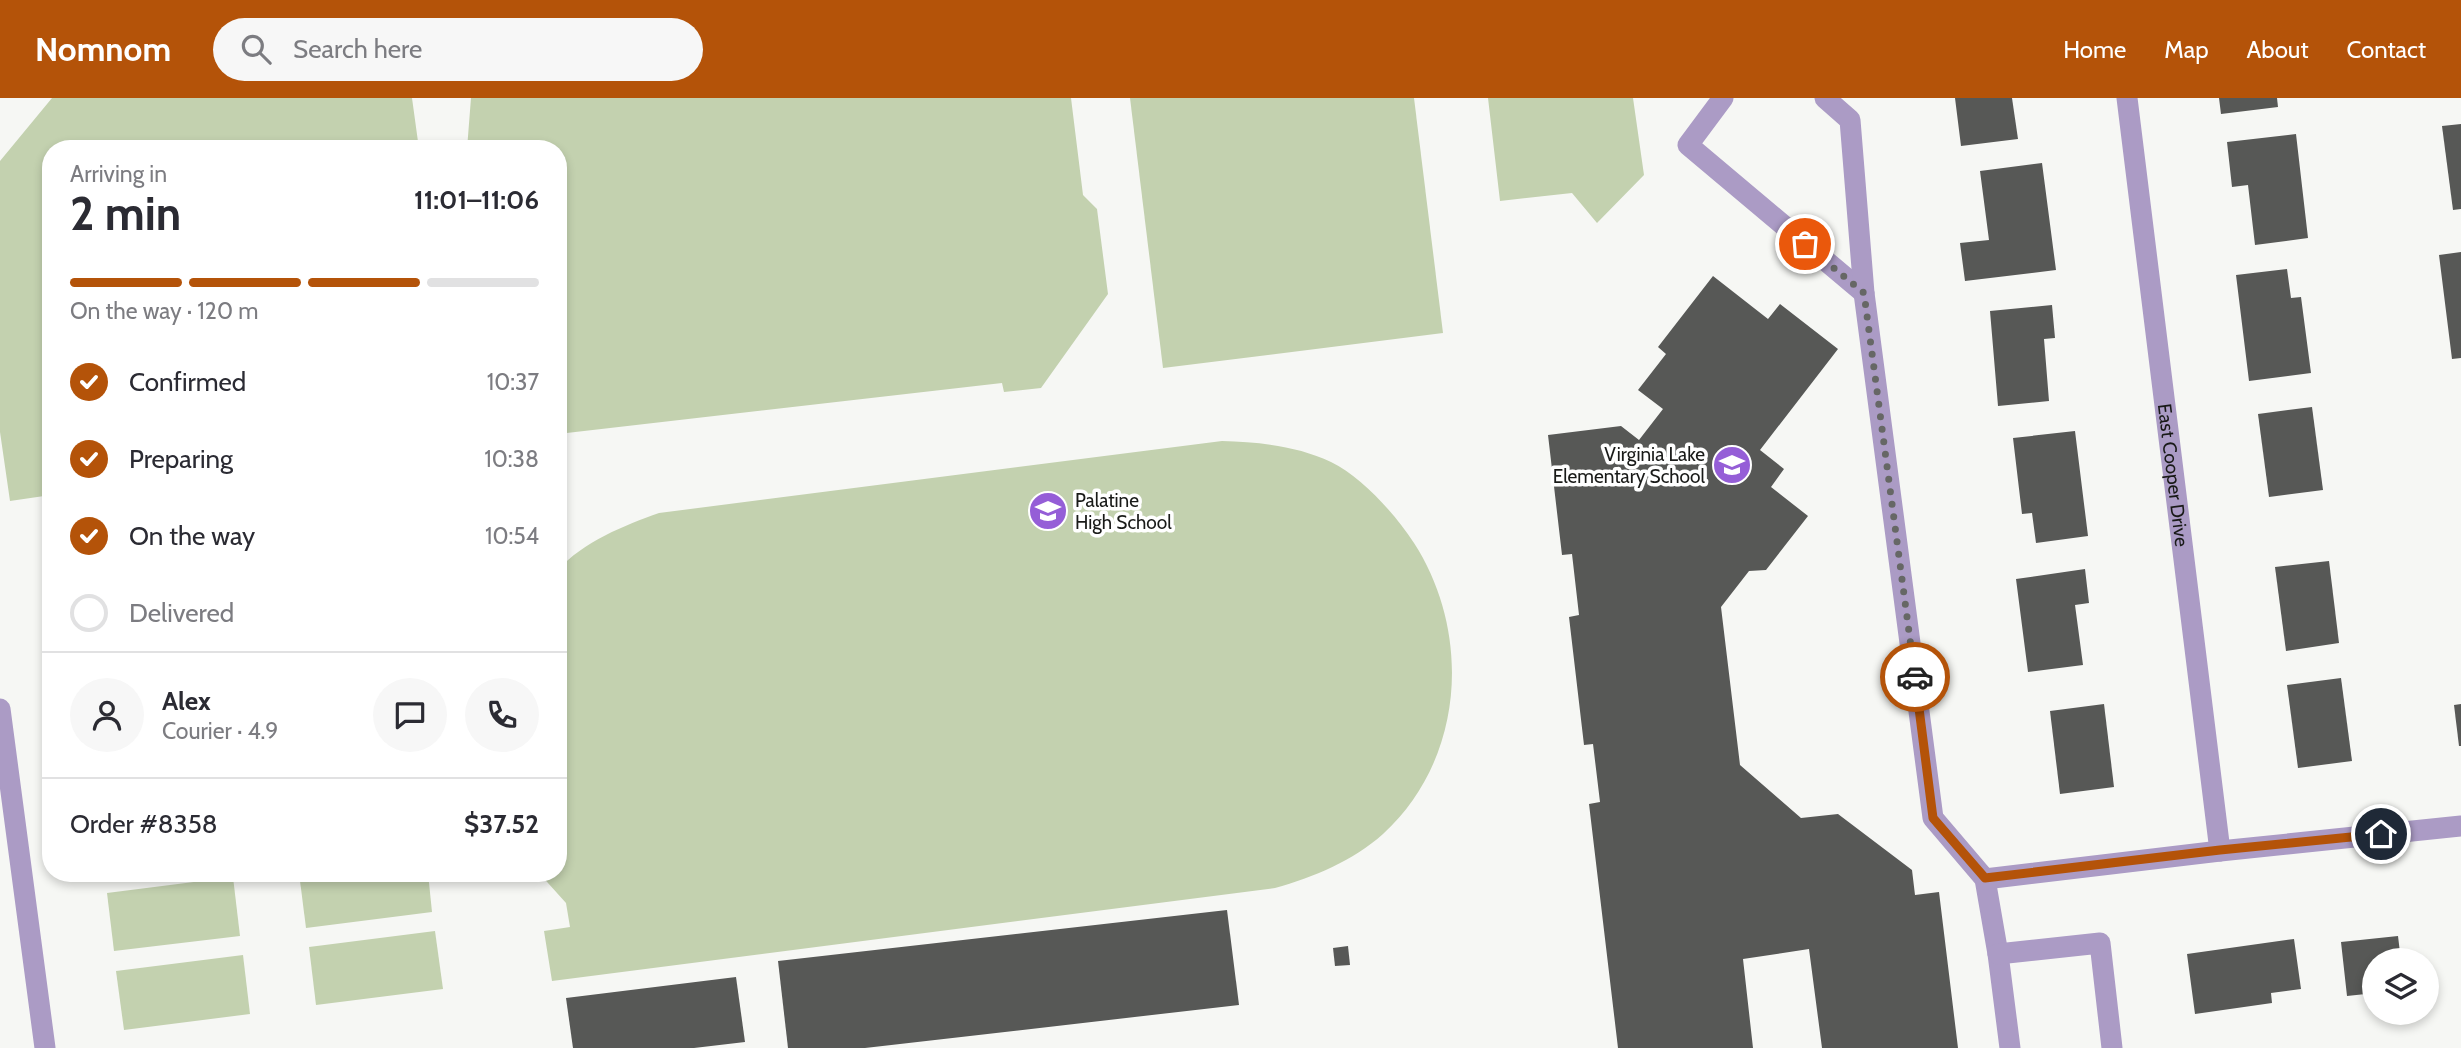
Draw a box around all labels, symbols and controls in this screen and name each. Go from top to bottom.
search box [213,18,703,81]
text: Nomnom [35,29,171,69]
icon: search [237,30,275,68]
text: Search here [293,33,422,65]
text: Home [2063,35,2126,64]
text: Map [2164,35,2209,64]
text: About [2247,35,2309,64]
text: Contact [2347,35,2426,64]
text: Arriving in [70,160,167,188]
text: 11:01–11:06 [414,184,539,216]
text: 2 min [70,186,181,242]
pin [1775,214,1835,274]
icon: bag [1786,225,1824,263]
text: On the way · 120 m [70,297,258,325]
icon: check [70,363,108,401]
text: Confirmed [129,366,246,398]
text: 10:37 [487,368,539,396]
street label: East Cooper Drive [2153,402,2193,548]
icon: check [70,440,108,478]
text: Preparing [129,443,233,475]
place label: Virginia Lake Elementary School [1553,443,1706,488]
school or university icon: Virginia Lake Elementary School [1711,444,1753,486]
text: 10:38 [484,445,539,473]
place label: Palatine High School [1075,489,1172,534]
school or university icon: Palatine High School [1027,490,1069,532]
icon: check [70,517,108,555]
text: On the way [129,520,255,552]
text: 10:54 [485,522,539,550]
text: Delivered [129,597,234,629]
courier [1880,642,1950,712]
icon: car [1896,658,1934,696]
button: person [70,678,144,752]
button: chat [373,678,447,752]
button: phone [465,678,539,752]
text: Alex [162,685,211,717]
text: Courier · 4.9 [162,717,278,745]
pin [2351,804,2411,864]
text: Order #8358 [70,808,217,840]
text: $37.52 [464,808,539,840]
icon: home [2362,815,2400,853]
map controls [2362,948,2439,1025]
button: layers [2362,948,2439,1025]

